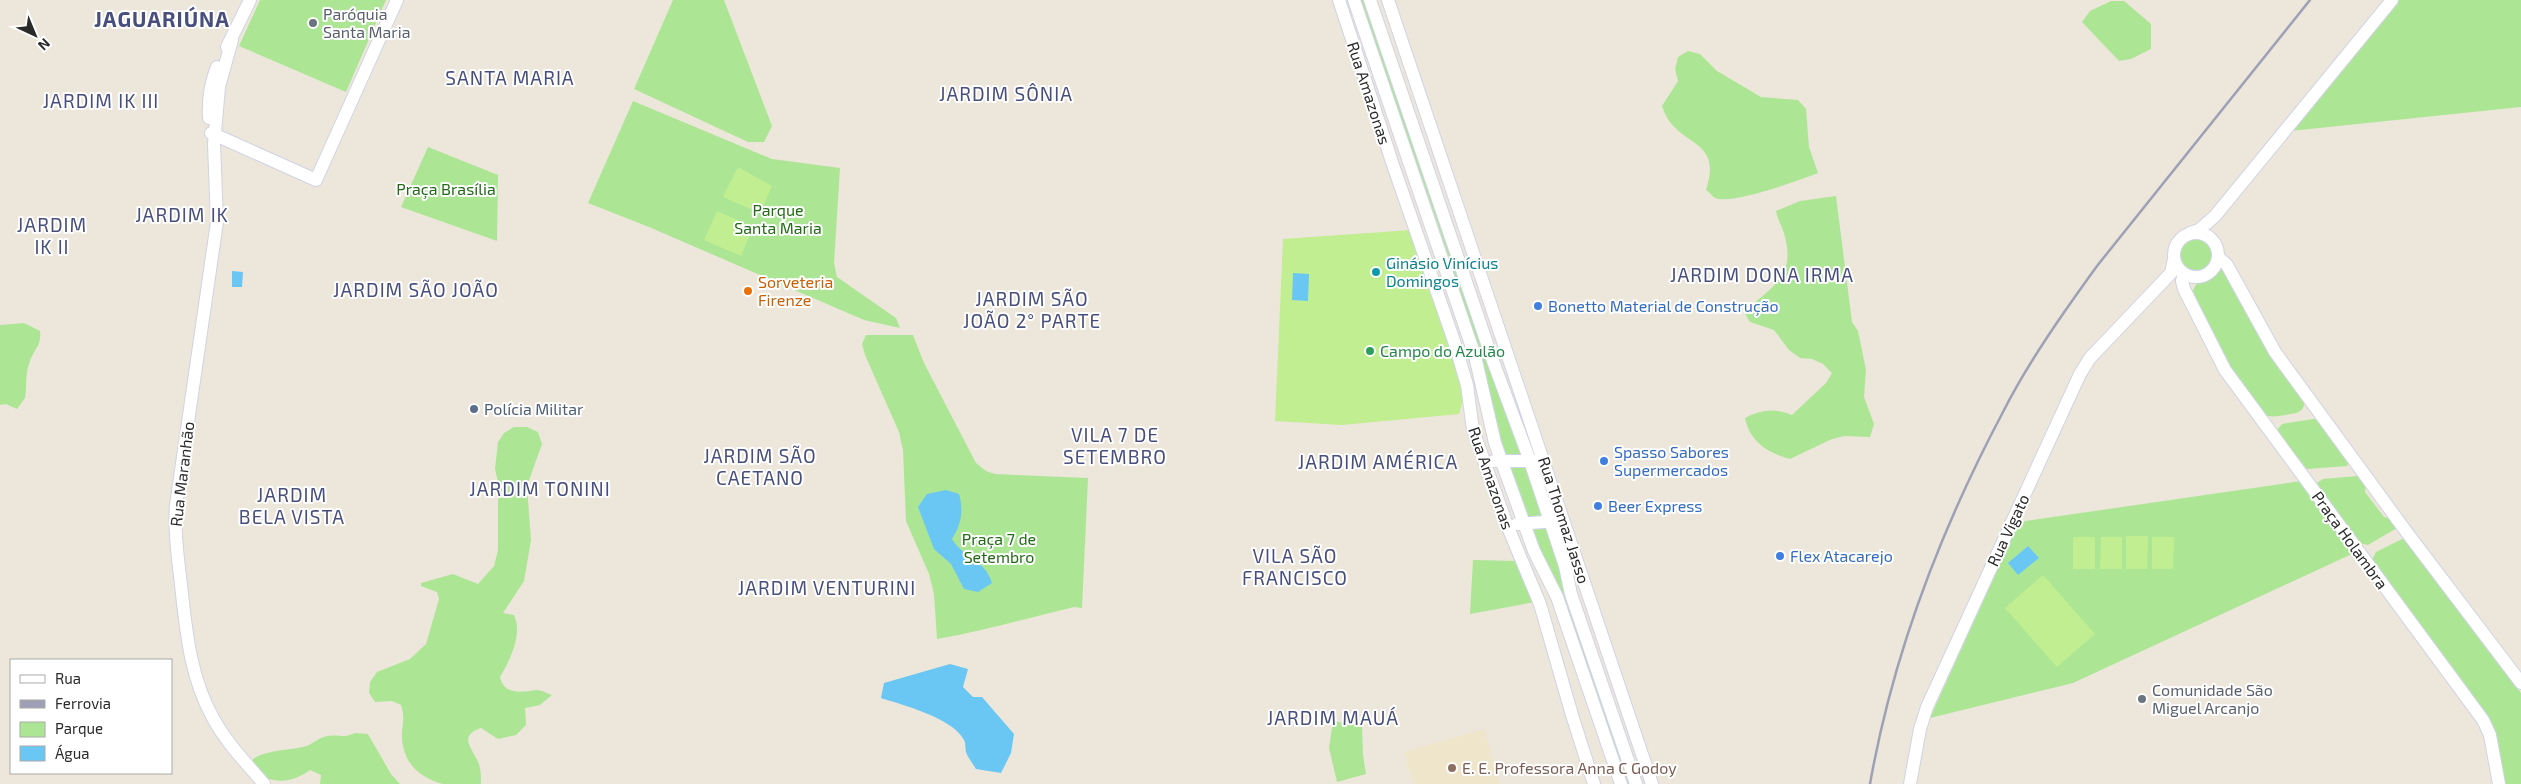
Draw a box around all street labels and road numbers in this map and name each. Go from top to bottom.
street label: Rua Amazonas [1344,39,1395,147]
street label: Rua Maranhão [166,420,197,528]
street label: Rua Amazonas [1465,424,1518,532]
street label: Rua Thomaz Jasso [1535,454,1594,586]
street label: Praça Holambra [2308,487,2392,593]
street label: Rua Vigato [1983,491,2033,569]

